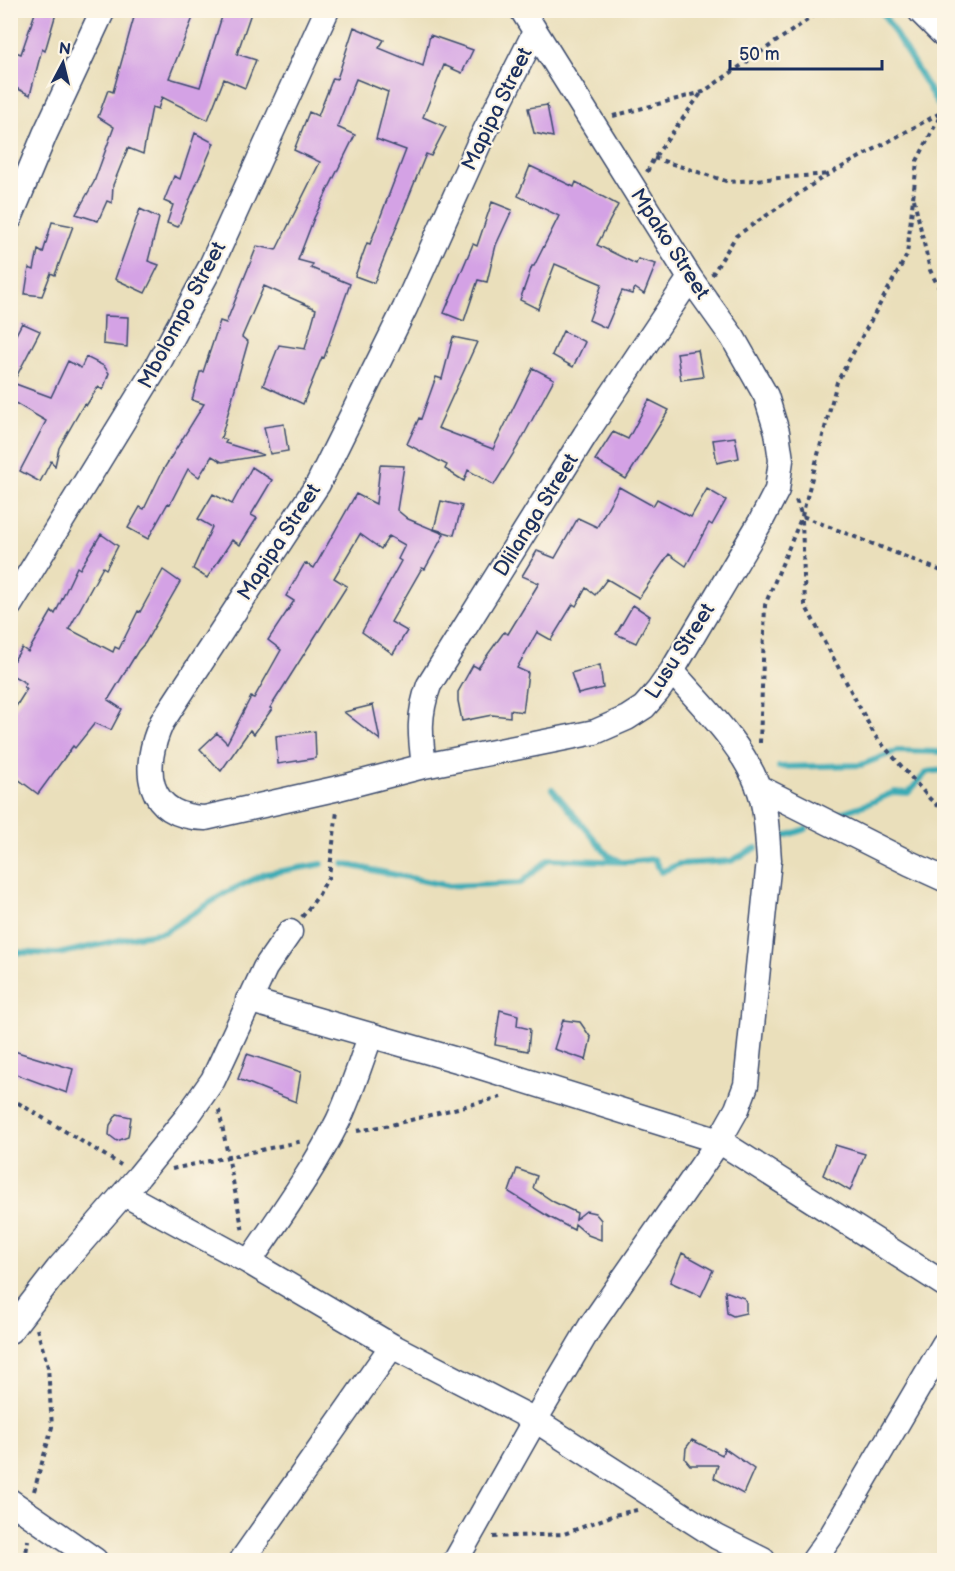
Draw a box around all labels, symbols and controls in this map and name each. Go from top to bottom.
north arrow [33,33,93,93]
scale bar [730,33,882,71]
text: N [58,39,72,60]
street label: Mapipa Street [456,43,538,175]
text: 50 m [739,44,780,65]
street label: Mpako Street [625,184,715,305]
street label: Mbolompo Street [133,237,231,393]
street label: Dlilanga Street [488,448,584,581]
street label: Mapipa Street [232,479,326,605]
street label: Lusu Street [640,598,720,703]

